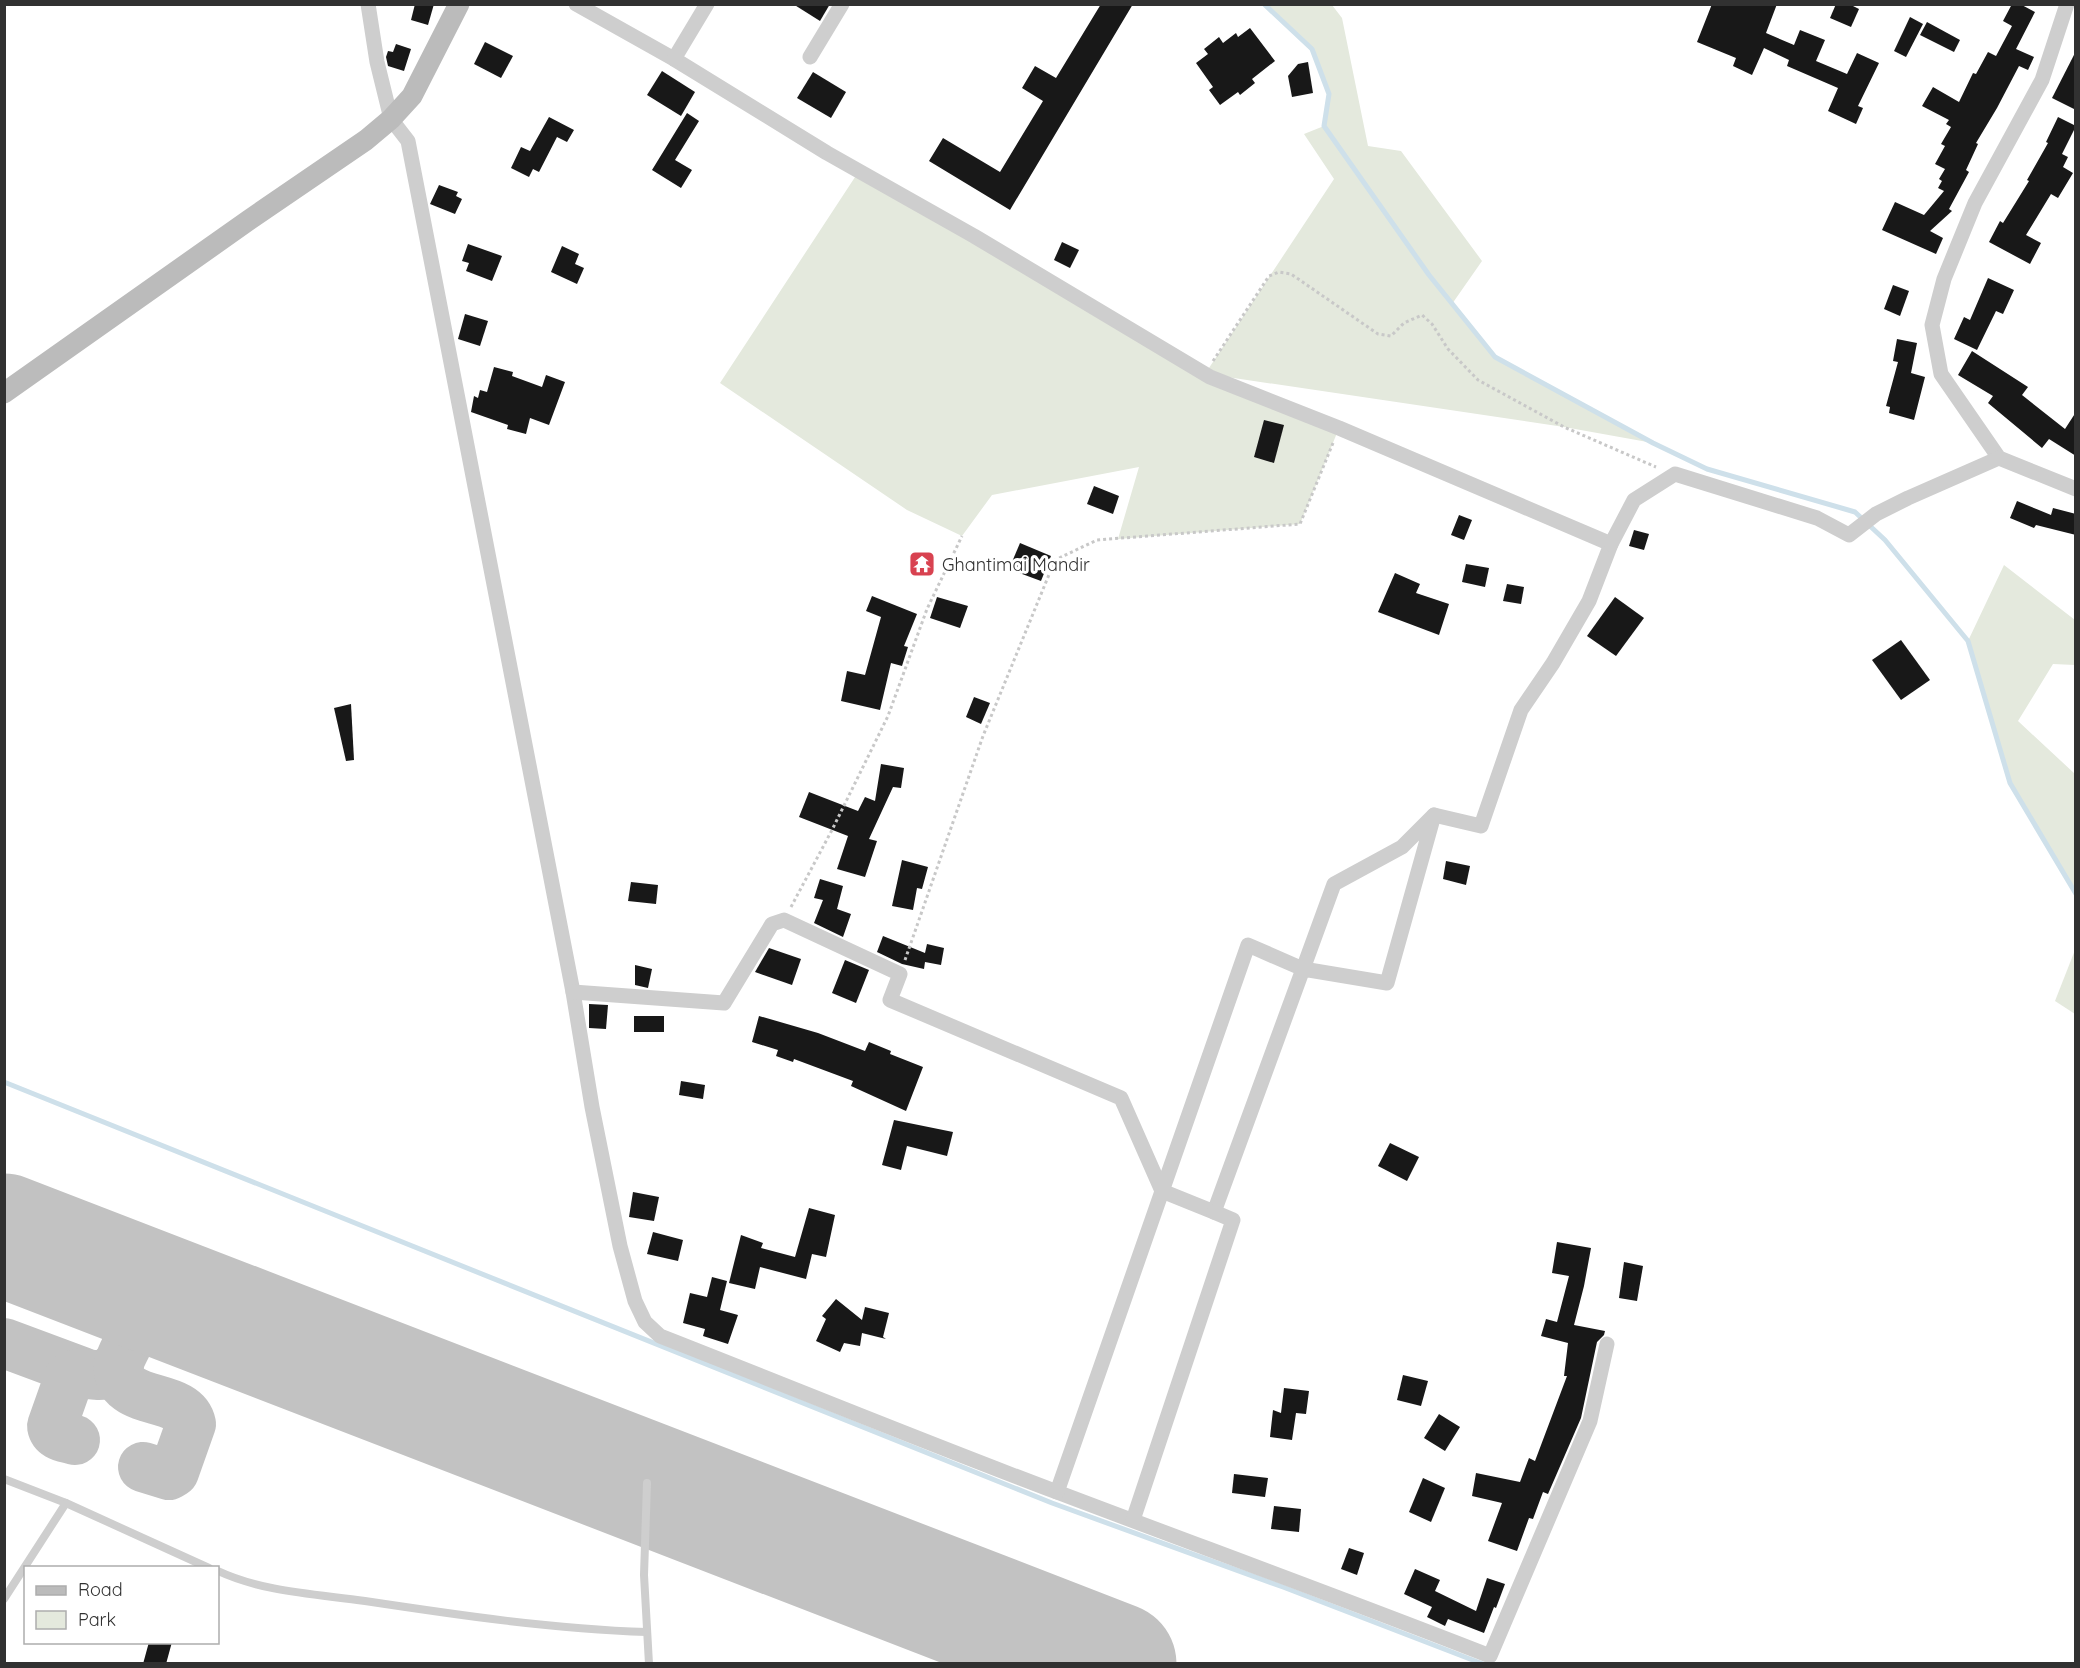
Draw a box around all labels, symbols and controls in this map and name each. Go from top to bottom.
temple icon: Ghantimai Mandir [907,549,937,579]
place label: Ghantimai Mandir [942,553,1090,576]
legend [24,1566,219,1644]
text: Road [78,1578,123,1601]
text: Park [78,1608,116,1631]

